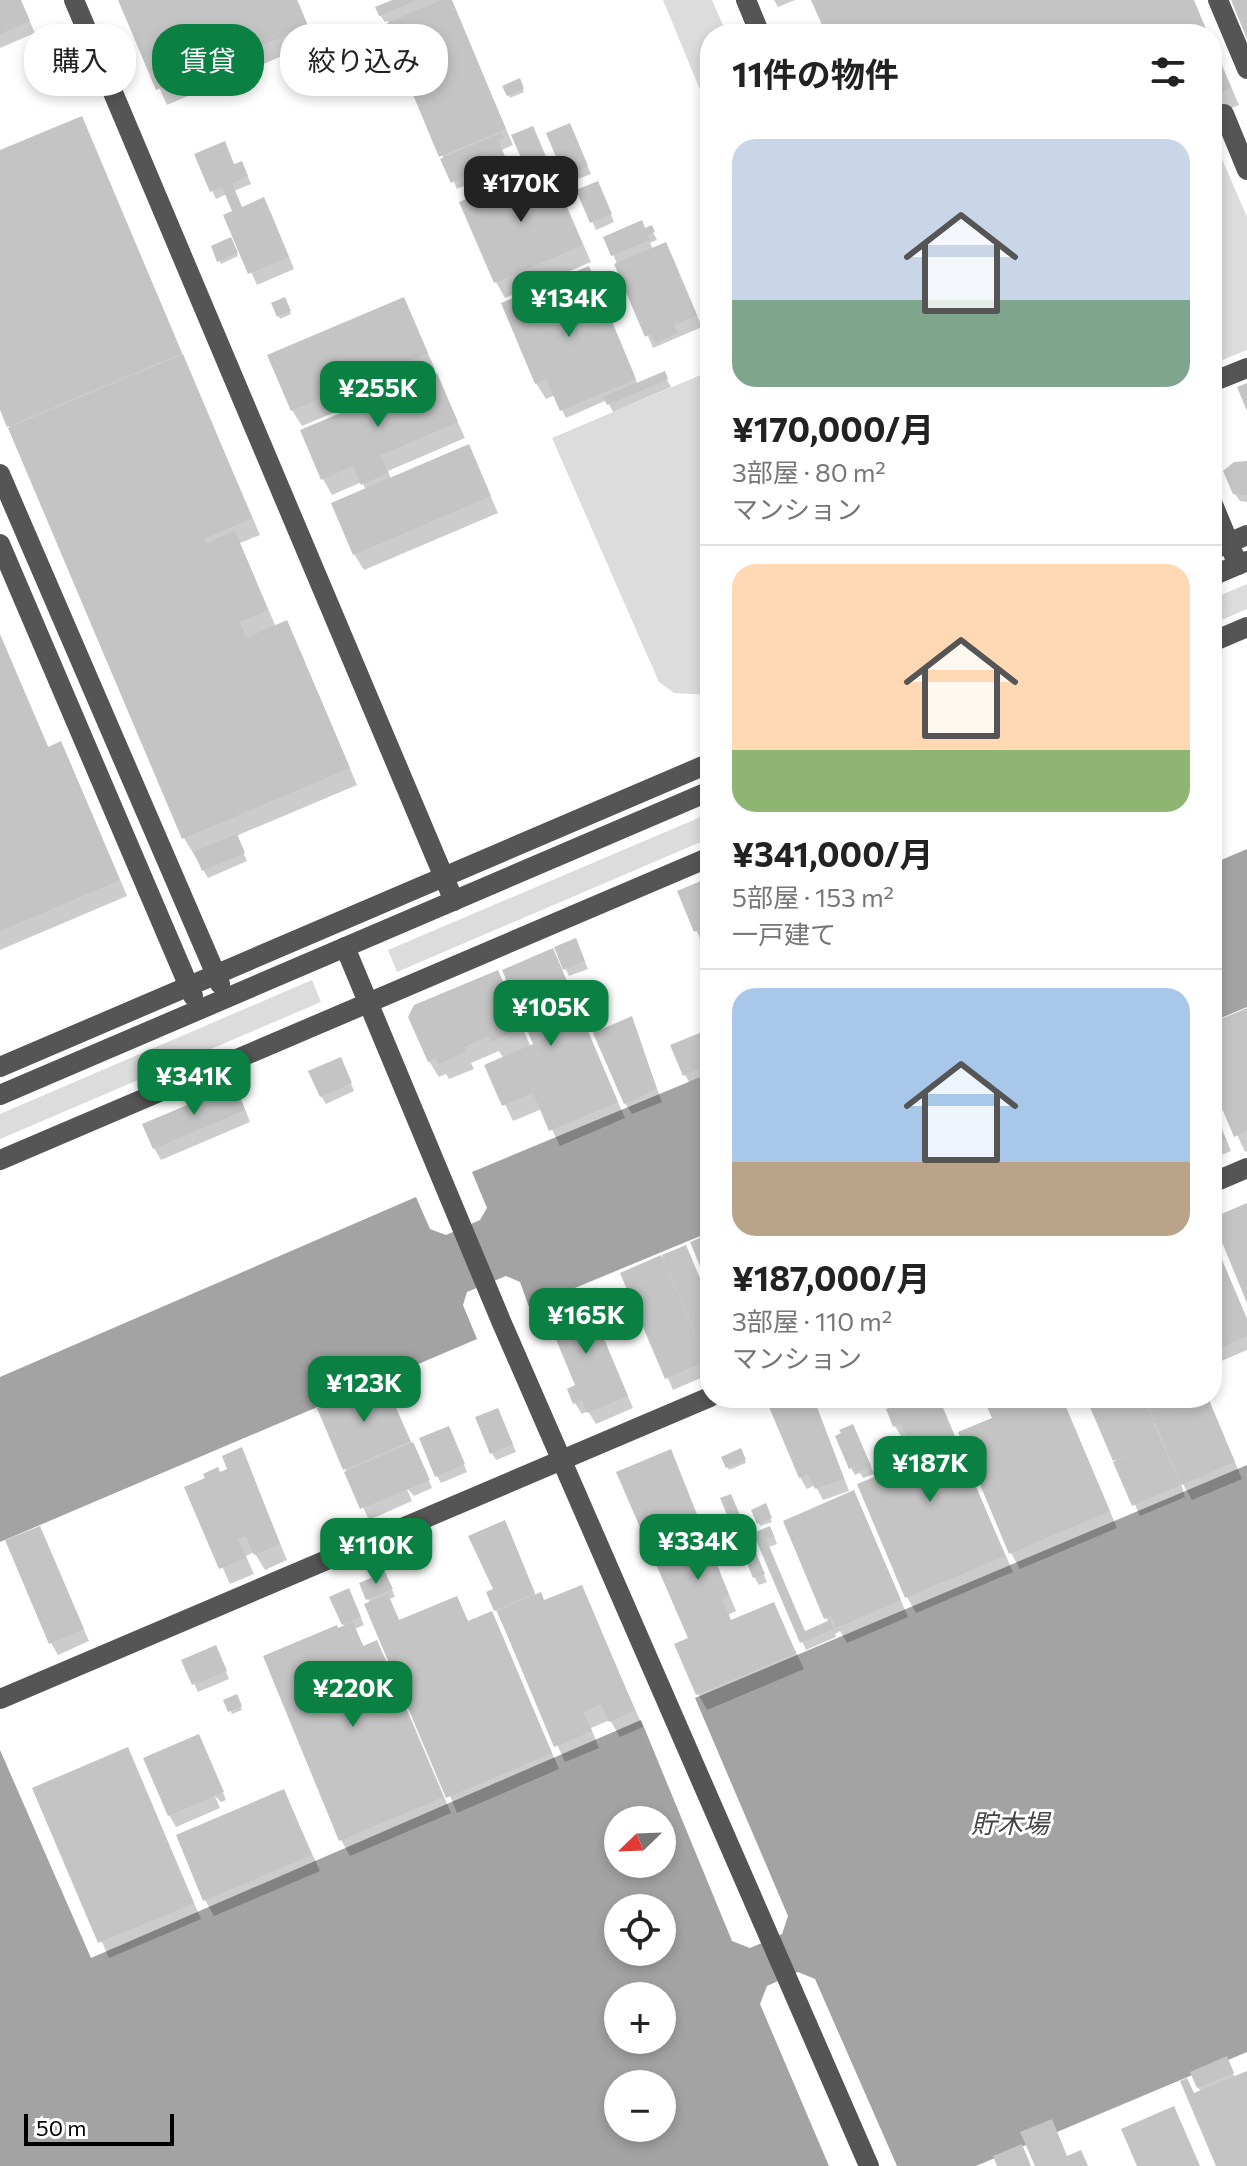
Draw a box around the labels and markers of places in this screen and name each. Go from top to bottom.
pin: ¥170K [465,156,577,224]
pin: ¥134K [513,271,625,339]
pin: ¥255K [322,361,434,429]
pin: ¥105K [495,980,607,1048]
pin: ¥341K [138,1049,250,1117]
pin: ¥165K [530,1288,642,1356]
pin: ¥123K [308,1356,420,1424]
pin: ¥187K [874,1436,986,1504]
pin: ¥334K [642,1514,754,1582]
pin: ¥110K [320,1518,432,1586]
pin: ¥220K [297,1661,409,1729]

